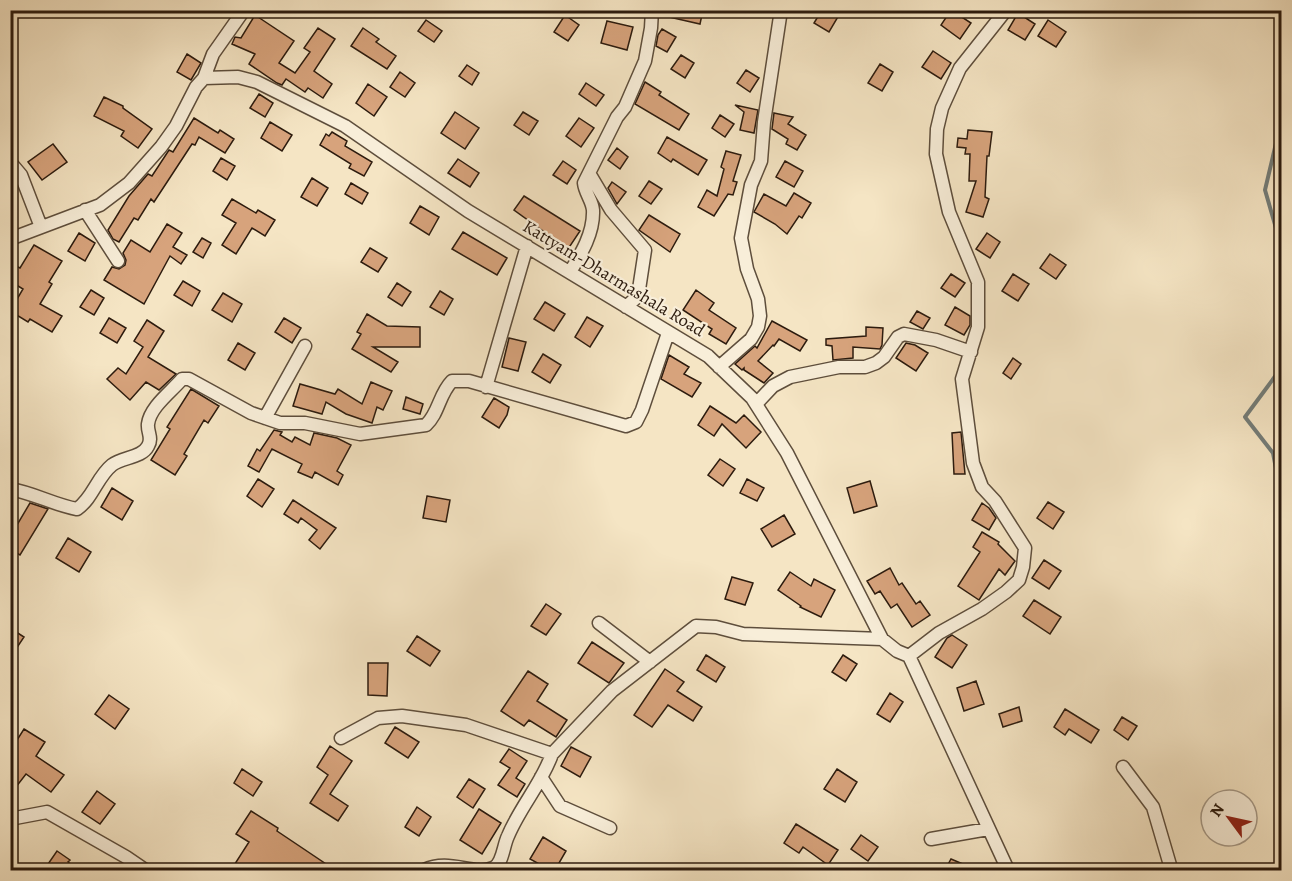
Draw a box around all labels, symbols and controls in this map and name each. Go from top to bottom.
street label: Kattyam-Dharmashala Road [518,214,710,342]
north arrow [1199,788,1259,848]
text: N [1205,799,1230,821]

